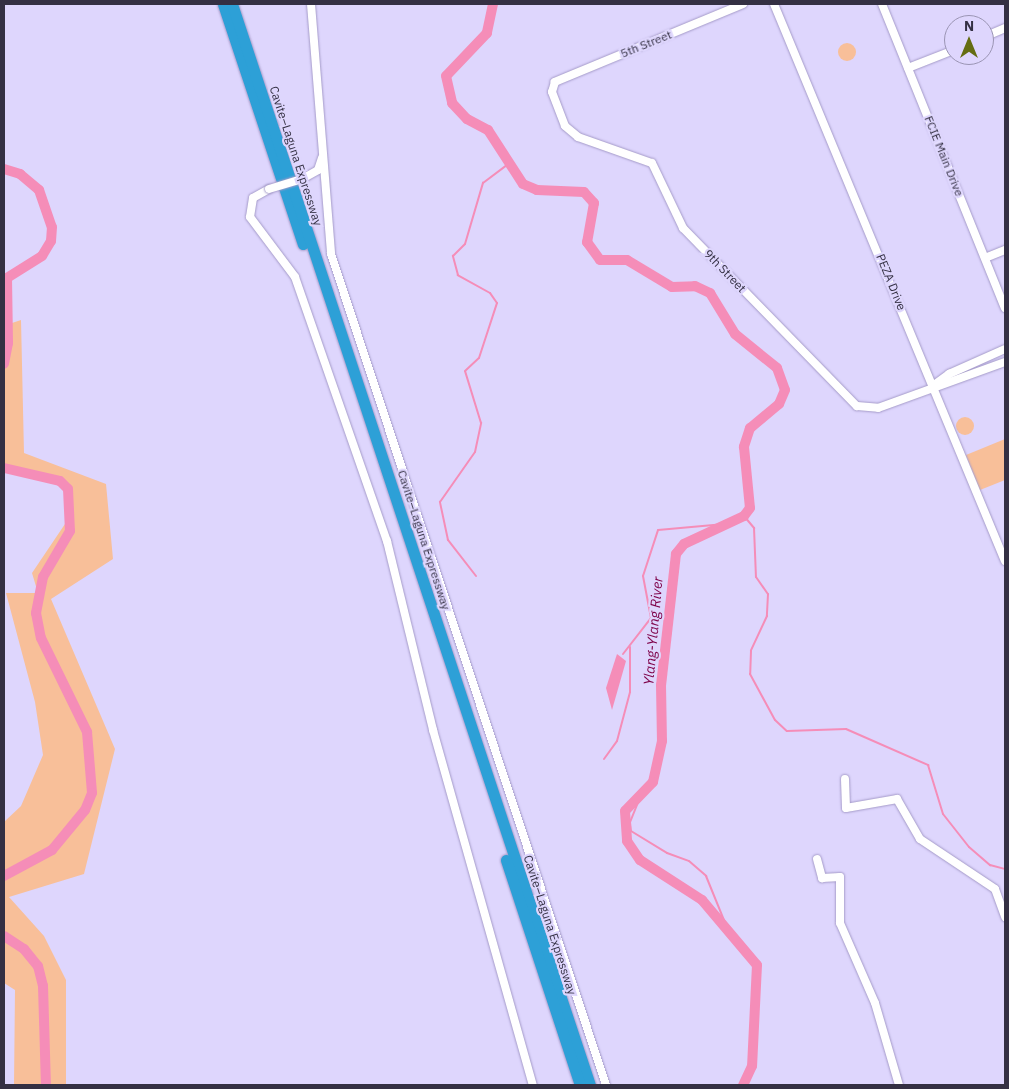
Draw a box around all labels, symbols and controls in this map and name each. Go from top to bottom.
north arrow [944,15,994,65]
text: N [964,17,974,35]
street label: 5th Street [618,27,674,61]
street label: Cavite–Laguna Expressway [267,84,325,228]
street label: FCIE Main Drive [921,114,967,198]
street label: 9th Street [701,247,749,295]
street label: PEZA Drive [873,252,909,312]
street label: Cavite–Laguna Expressway [395,468,453,612]
water label: Ylang-Ylang River [640,576,666,686]
street label: Cavite–Laguna Expressway [521,853,579,997]

